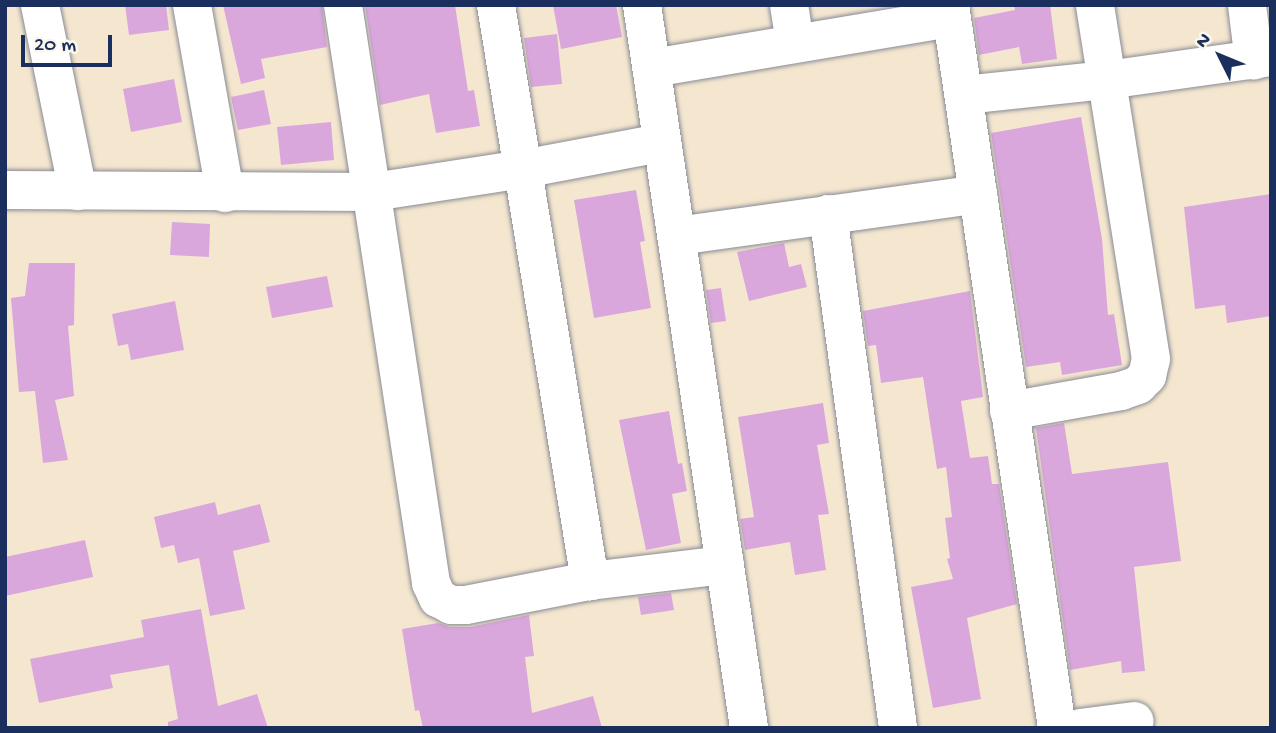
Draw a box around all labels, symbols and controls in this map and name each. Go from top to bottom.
scale bar [24,21,116,65]
north arrow [1185,21,1255,91]
text: N [1192,29,1217,54]
text: 20 m [34,34,76,59]

